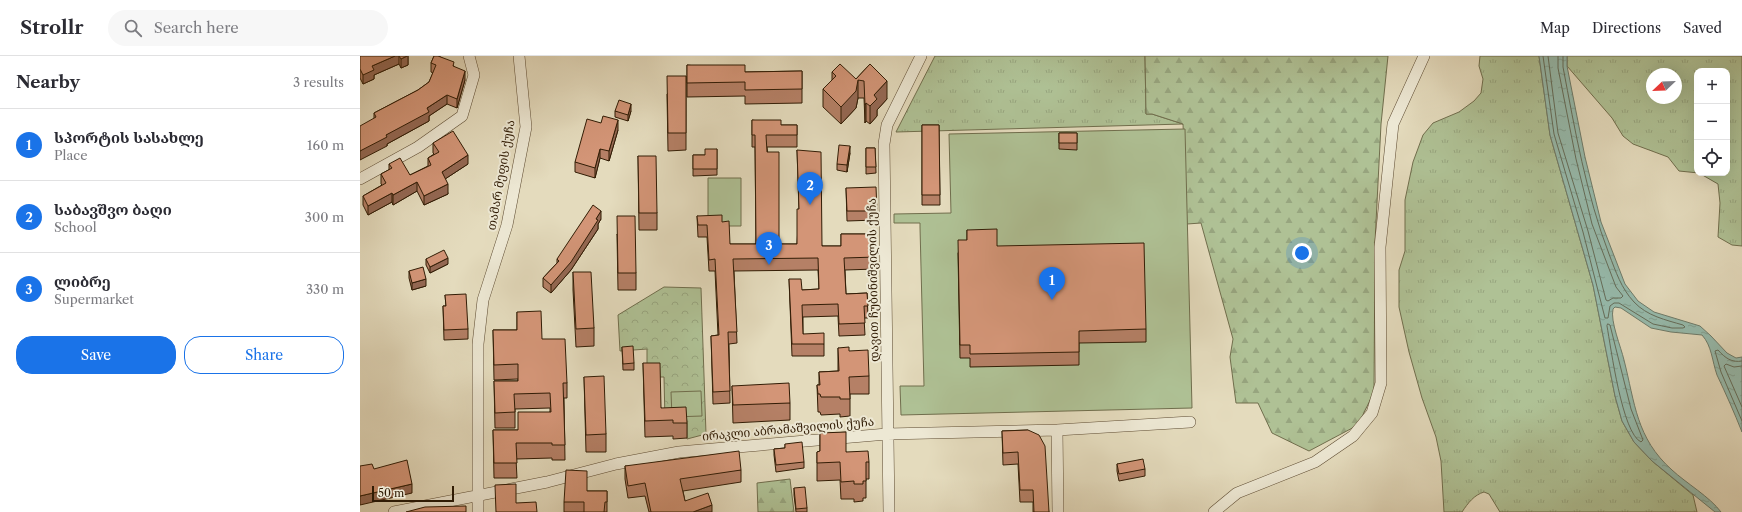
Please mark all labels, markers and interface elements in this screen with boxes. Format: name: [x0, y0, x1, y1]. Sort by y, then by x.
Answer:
search box: [108, 10, 388, 46]
text: Strollr: [20, 16, 84, 39]
icon: search: [122, 17, 144, 39]
text: Search here: [154, 18, 239, 37]
text: Map: [1540, 19, 1570, 37]
text: Directions: [1592, 19, 1661, 37]
text: Saved: [1683, 19, 1722, 37]
north arrow: [1646, 68, 1682, 104]
map controls: [1694, 68, 1730, 176]
button: +: [1694, 68, 1730, 104]
text: Nearby: [16, 72, 80, 92]
text: 3 results: [293, 74, 344, 90]
button: −: [1694, 104, 1730, 140]
street label: თამარ მეფის ქუჩა: [483, 119, 518, 231]
text: სპორტის სასახლე: [54, 128, 204, 147]
text: 1: [26, 137, 32, 153]
text: 160 m: [307, 137, 344, 153]
button: locate: [1694, 140, 1730, 176]
text: Place: [54, 147, 87, 163]
pin: 2: [797, 172, 823, 205]
street label: დავით ჩუბინიშვილის ქუჩა: [864, 198, 881, 362]
text: საბავშვო ბაღი: [54, 200, 172, 219]
text: 2: [25, 209, 33, 225]
text: 300 m: [305, 209, 344, 225]
text: School: [54, 219, 97, 235]
pin: 3: [756, 232, 782, 265]
your location: [1292, 243, 1312, 263]
pin: 1: [1039, 267, 1065, 300]
text: ლიბრე: [54, 272, 111, 291]
text: 3: [25, 281, 33, 297]
text: 330 m: [306, 281, 344, 297]
text: Supermarket: [54, 291, 134, 307]
button: Save: [16, 336, 176, 374]
button: Share: [184, 336, 344, 374]
street label: ირაკლი აბრამაშვილის ქუჩა: [701, 414, 875, 443]
scale bar: [372, 484, 454, 503]
text: 50 m: [378, 486, 404, 500]

